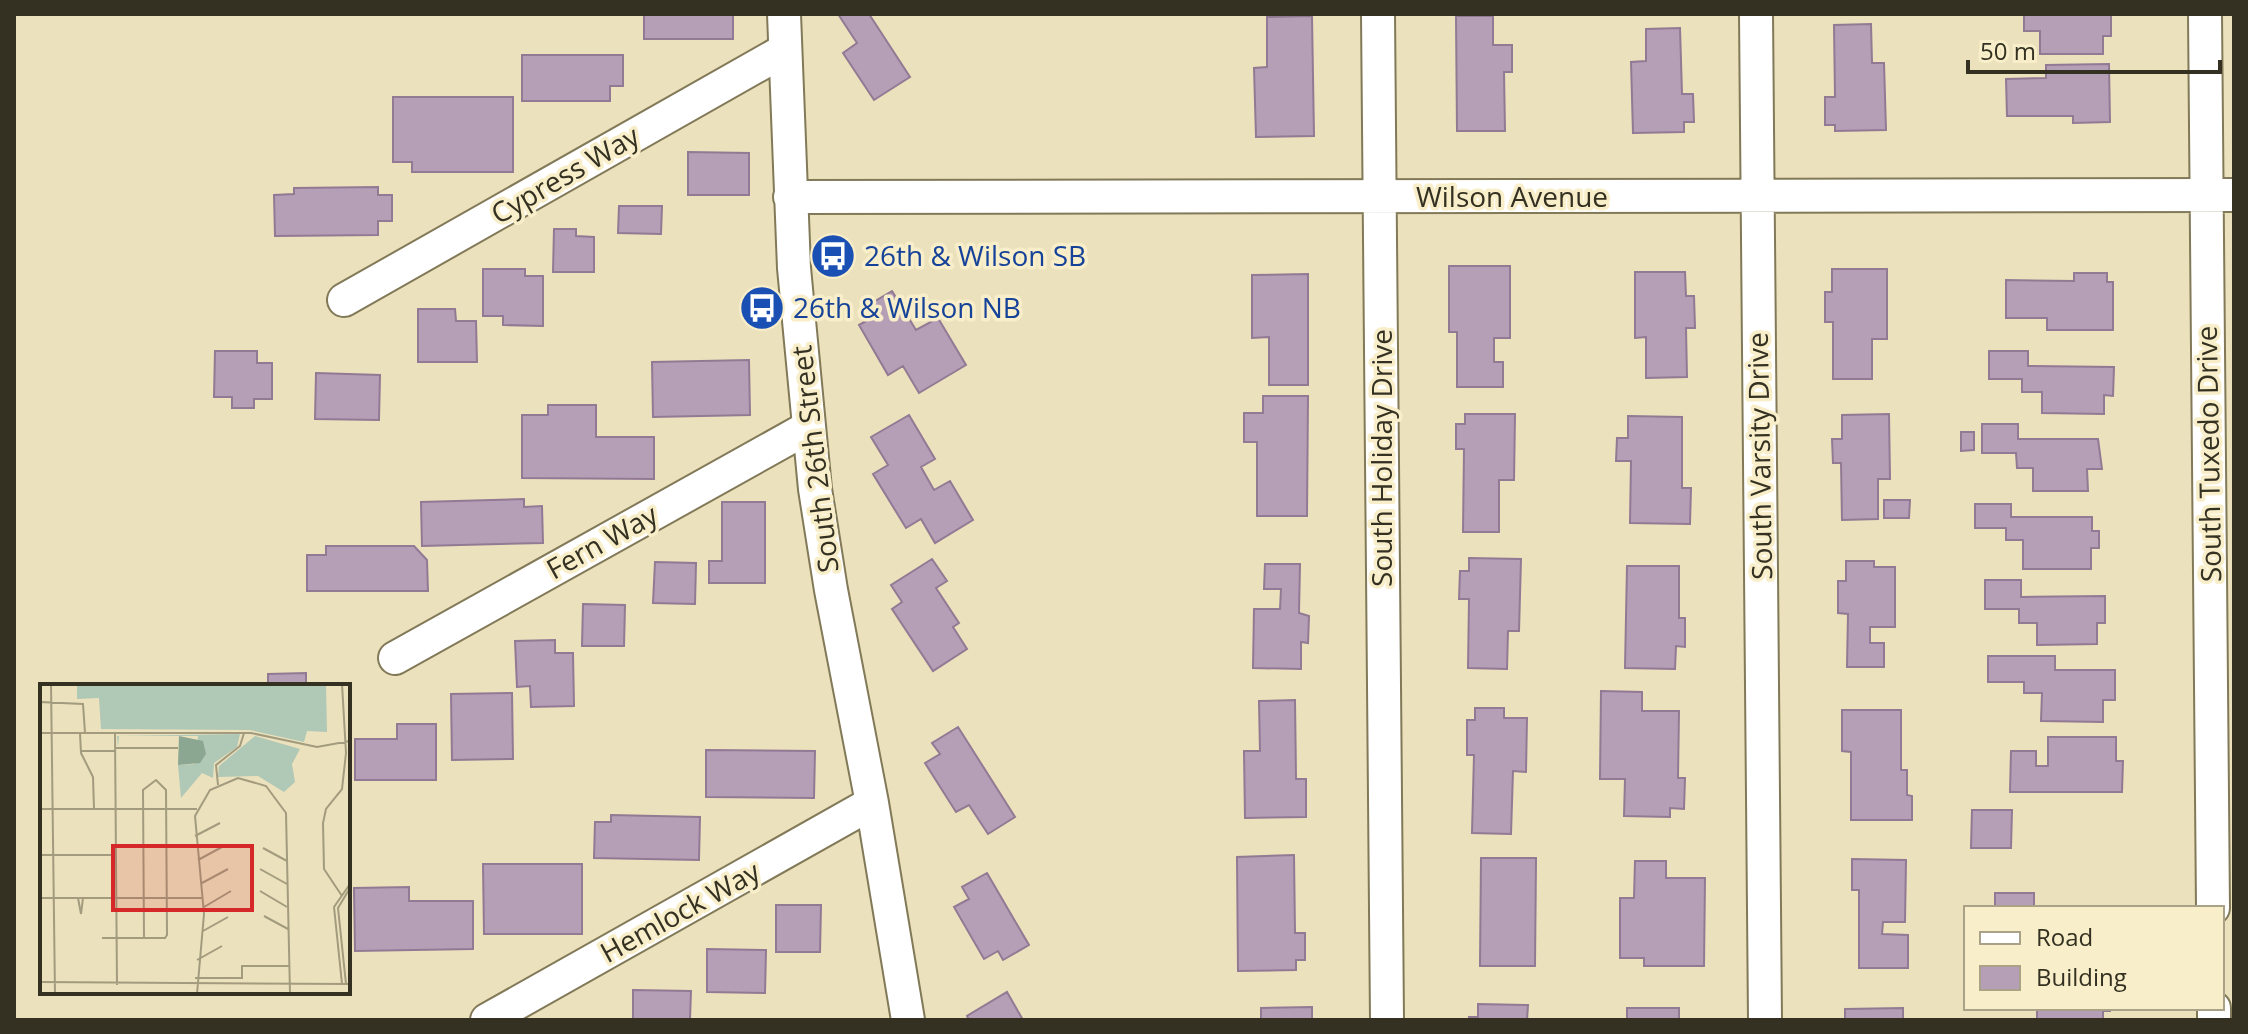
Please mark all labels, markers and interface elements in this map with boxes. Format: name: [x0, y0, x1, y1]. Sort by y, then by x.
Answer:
scale bar: [1968, 24, 2220, 74]
text: 50 m: [1980, 34, 2036, 67]
street label: Cypress Way: [483, 116, 646, 232]
street label: Wilson Avenue: [1416, 177, 1608, 215]
bus stop icon: 26th & Wilson SB: [809, 232, 857, 280]
place label: 26th & Wilson SB: [864, 236, 1086, 274]
bus stop icon: 26th & Wilson NB: [738, 284, 786, 332]
place label: 26th & Wilson NB: [793, 288, 1021, 326]
street label: South Tuxedo Drive: [2187, 325, 2229, 583]
street label: South Holiday Drive: [1362, 329, 1400, 587]
street label: South Varsity Drive: [1738, 332, 1780, 580]
street label: South 26th Street: [781, 343, 847, 575]
street label: Fern Way: [539, 495, 665, 587]
inset map: [40, 684, 350, 994]
street label: Hemlock Way: [593, 851, 767, 971]
legend: [1964, 906, 2224, 1010]
text: Road: [2036, 920, 2093, 953]
text: Building: [2036, 960, 2127, 993]

